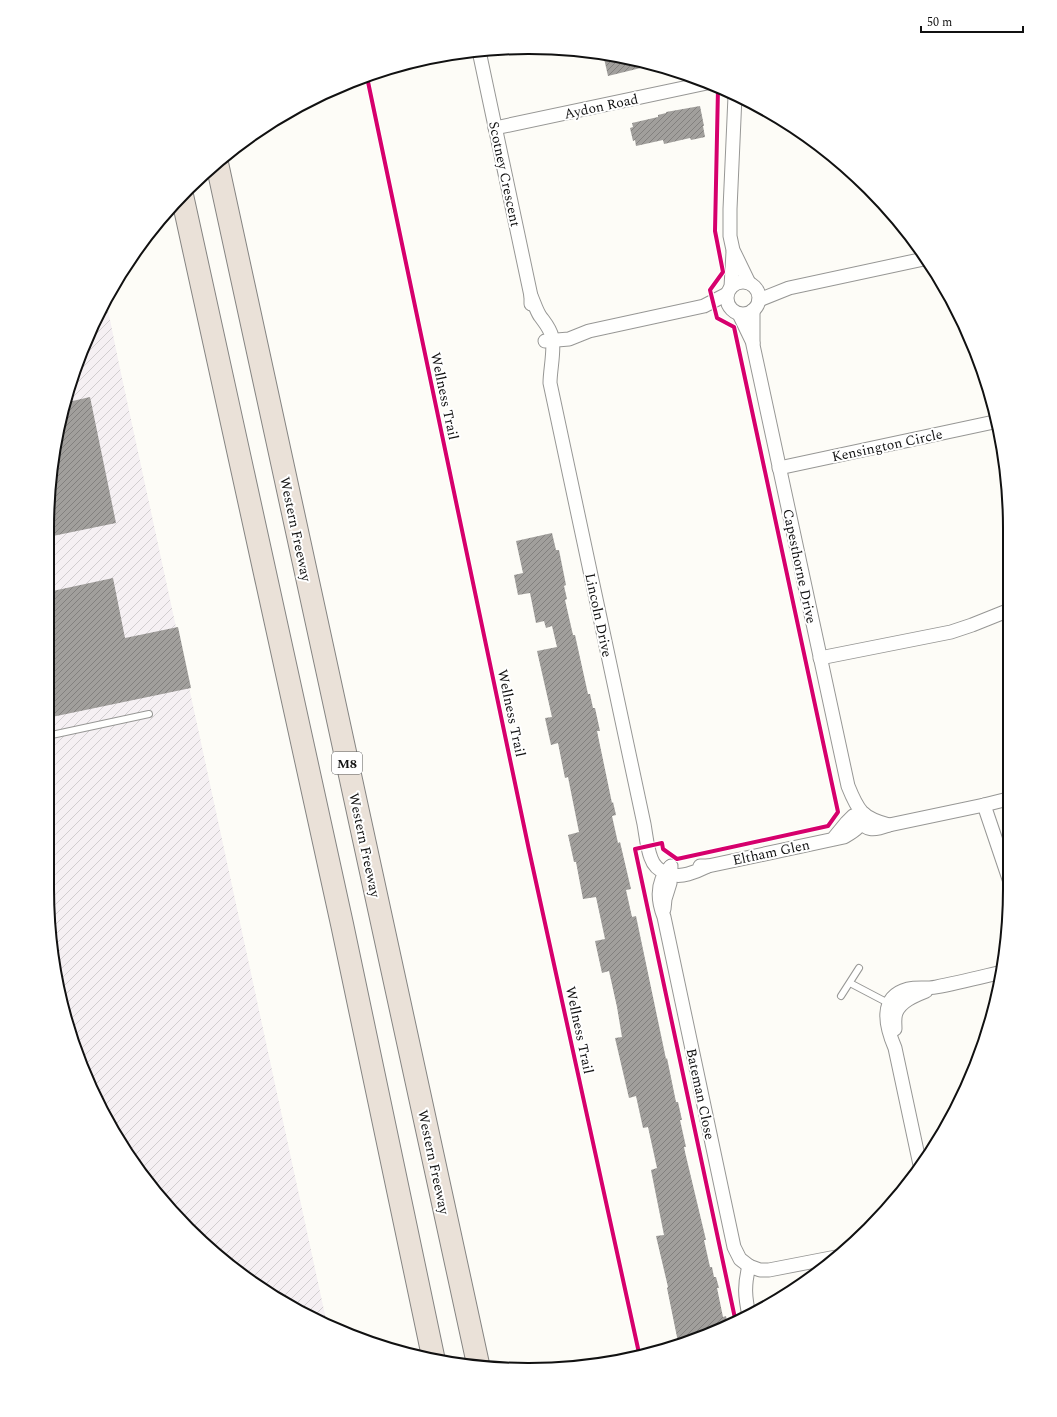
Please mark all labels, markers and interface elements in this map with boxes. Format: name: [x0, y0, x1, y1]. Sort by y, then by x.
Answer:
scale bar: [921, 8, 1023, 34]
text: 50 m: [927, 13, 952, 32]
street label: Aydon Road: [562, 88, 640, 125]
street label: Scotney Crescent: [483, 119, 526, 229]
street label: Wellness Trail: [425, 350, 464, 442]
street label: Kensington Circle: [830, 423, 945, 467]
street label: Western Freeway: [274, 475, 317, 585]
street label: Capesthorne Drive: [777, 507, 822, 626]
street label: Lincoln Drive: [579, 571, 618, 659]
street label: Wellness Trail: [492, 667, 531, 759]
road number: M8: [332, 752, 362, 774]
street label: Western Freeway: [343, 791, 386, 901]
street label: Eltham Glen: [731, 834, 812, 871]
street label: Wellness Trail: [560, 984, 599, 1076]
street label: Bateman Close: [681, 1046, 720, 1142]
street label: Western Freeway: [412, 1108, 455, 1218]

